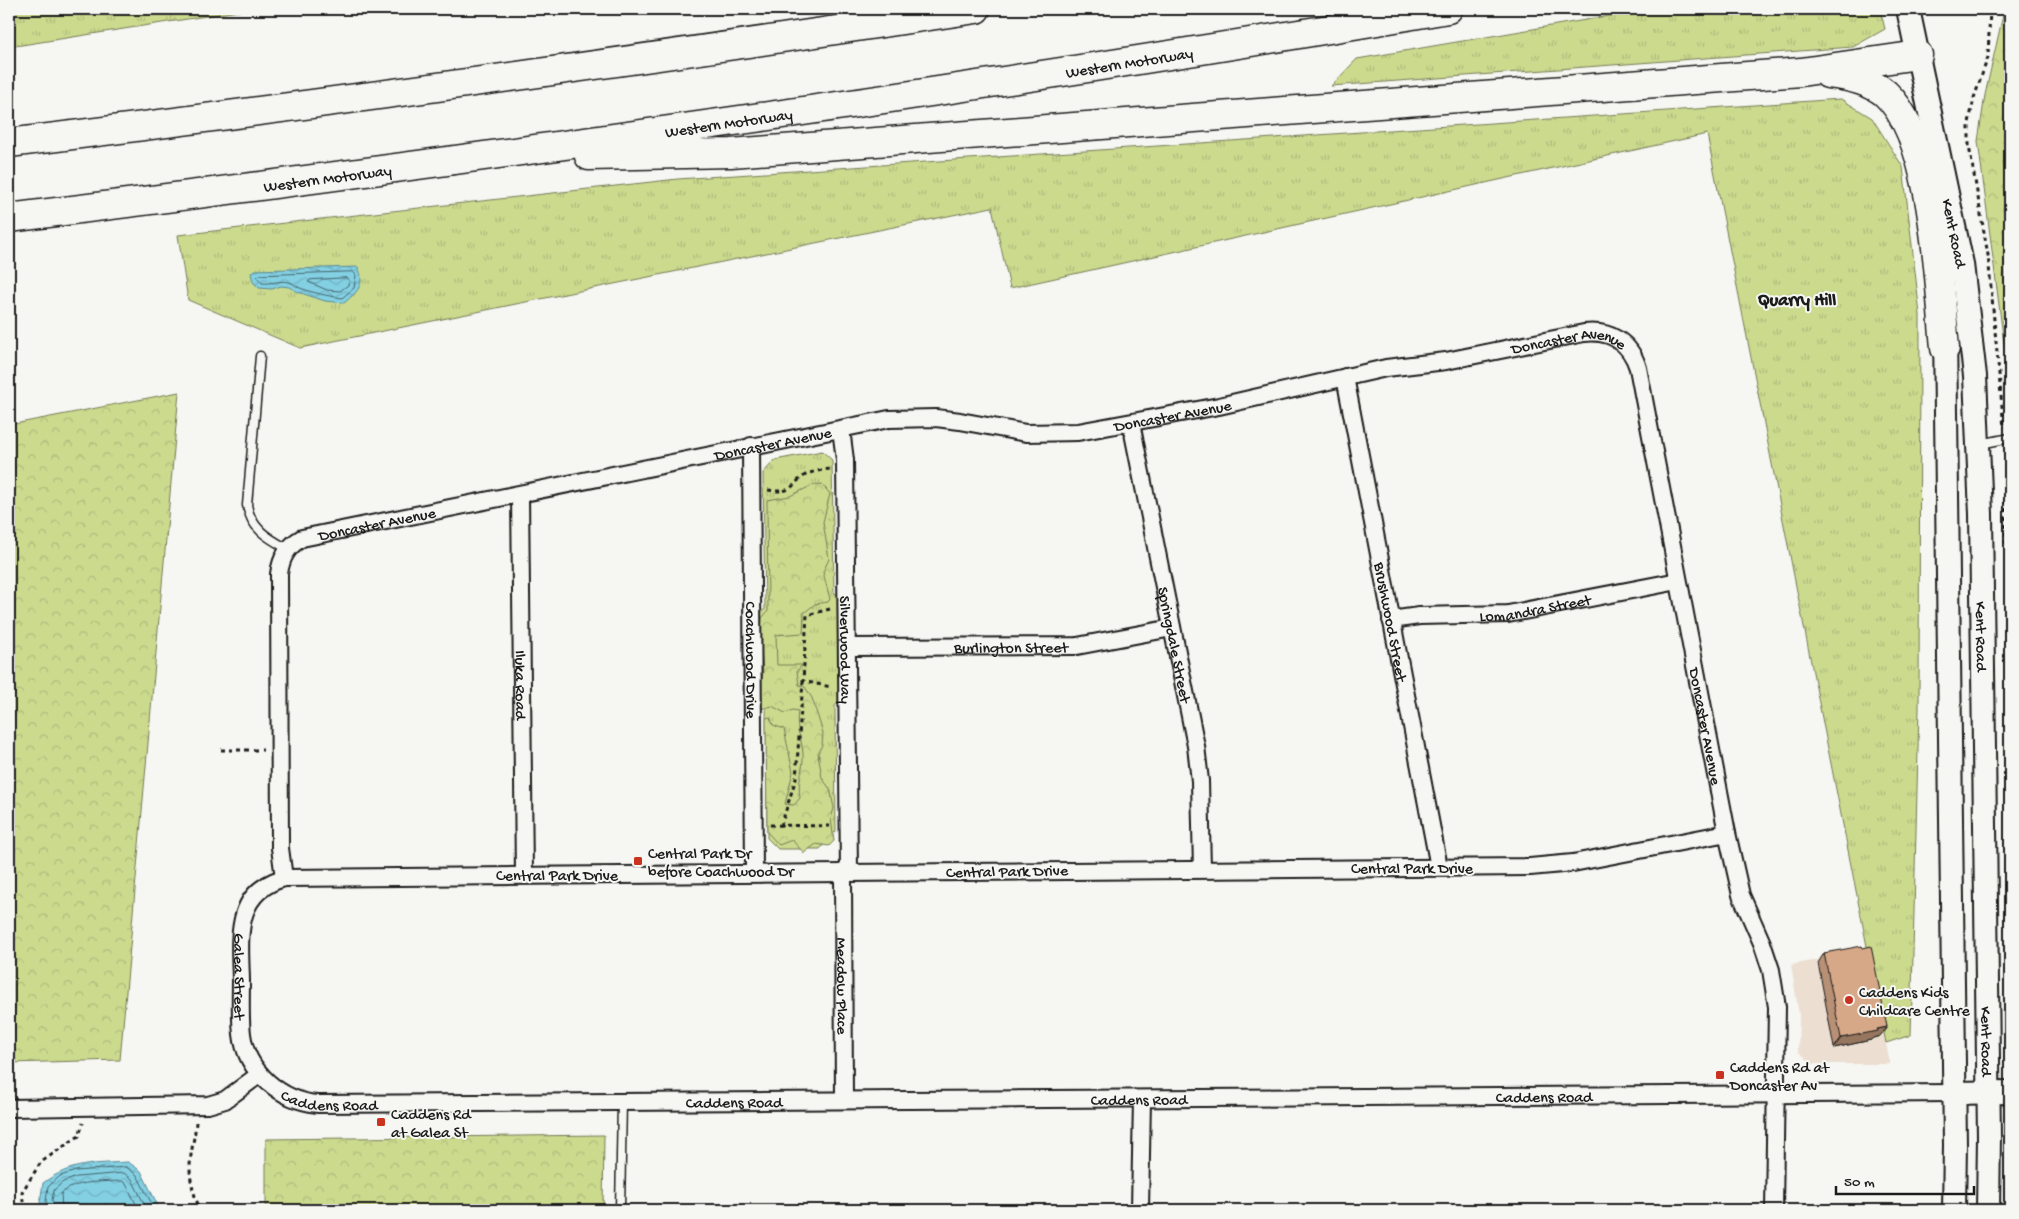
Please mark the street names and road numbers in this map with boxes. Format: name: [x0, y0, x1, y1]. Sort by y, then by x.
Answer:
street label: Western Motorway: [1065, 45, 1195, 84]
street label: Western Motorway: [664, 107, 794, 144]
street label: Western Motorway: [263, 163, 393, 198]
street label: Kent Road: [1935, 198, 1969, 272]
street label: Doncaster Avenue: [1509, 326, 1630, 361]
street label: Doncaster Avenue: [1112, 397, 1234, 438]
street label: Doncaster Avenue: [712, 425, 834, 467]
street label: Doncaster Avenue: [316, 505, 438, 548]
street label: Brushwood Street: [1368, 560, 1409, 685]
street label: Springdale Street: [1151, 586, 1193, 706]
street label: Lomandra Street: [1479, 592, 1594, 628]
street label: Silverwood Way: [833, 596, 853, 704]
street label: Coachwood Drive: [739, 601, 759, 719]
street label: Kent Road: [1969, 601, 1989, 673]
street label: Burlington Street: [953, 640, 1070, 660]
street label: Iluka Road: [509, 650, 528, 722]
street label: Doncaster Avenue: [1682, 666, 1724, 788]
street label: Central Park Drive: [1351, 861, 1474, 880]
street label: Central Park Drive: [946, 863, 1069, 884]
street label: Central Park Drive: [496, 868, 619, 887]
street label: Galea Street: [227, 933, 247, 1021]
street label: Meadow Place: [830, 937, 850, 1035]
street label: Kent Road: [1974, 1006, 1994, 1078]
street label: Caddens Road: [277, 1087, 379, 1117]
street label: Caddens Road: [1496, 1089, 1594, 1109]
street label: Caddens Road: [1091, 1092, 1189, 1112]
street label: Caddens Road: [686, 1095, 784, 1115]

